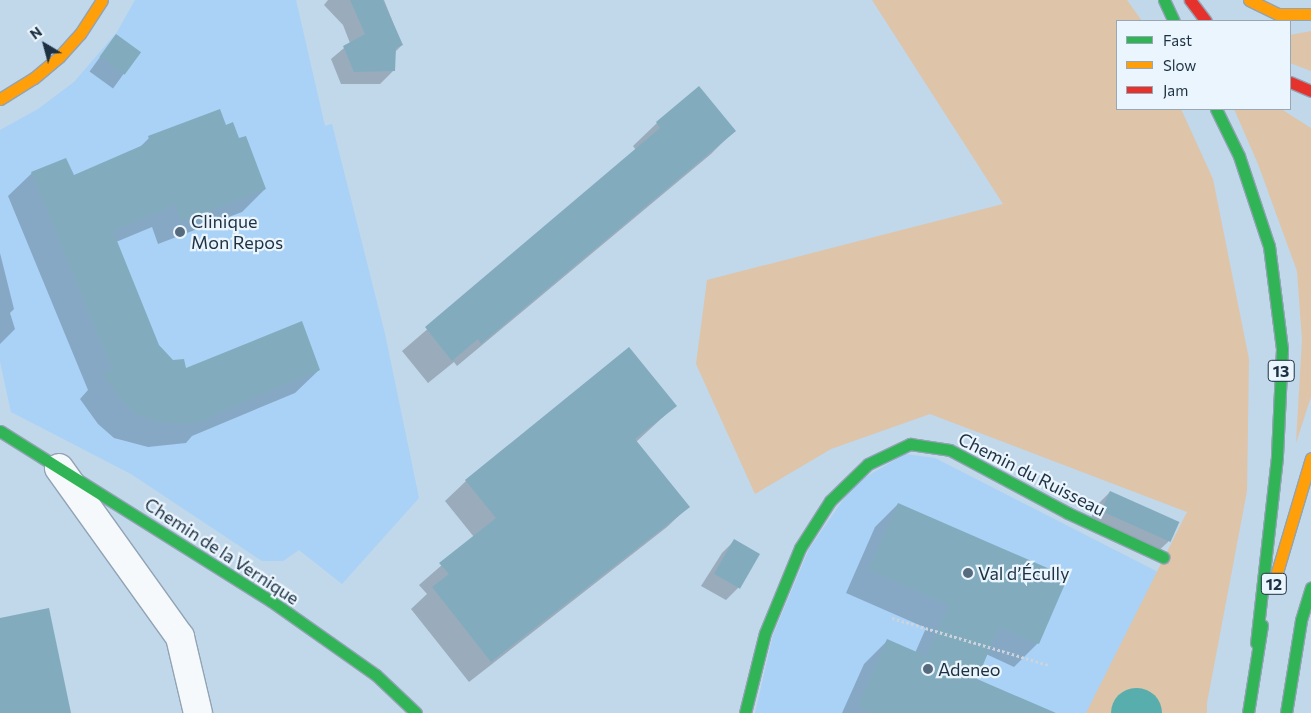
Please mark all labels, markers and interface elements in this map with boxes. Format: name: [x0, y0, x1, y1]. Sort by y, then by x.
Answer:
north arrow: [20, 20, 70, 70]
legend: [1116, 20, 1291, 110]
text: N: [26, 23, 45, 43]
text: Fast: [1163, 31, 1192, 49]
text: Slow: [1163, 56, 1196, 74]
text: Jam: [1163, 81, 1188, 99]
place label: Clinique Mon Repos: [191, 211, 283, 253]
marker: Clinique Mon Repos: [173, 225, 187, 239]
road number: 13: [1267, 358, 1295, 384]
street label: Chemin du Ruisseau: [955, 428, 1109, 520]
street label: Chemin de la Vernique: [141, 493, 303, 609]
place label: Val d’Écully: [978, 562, 1069, 584]
marker: Val d’Écully: [962, 567, 974, 579]
road number: 12: [1260, 570, 1288, 598]
place label: Adeneo: [938, 658, 1000, 680]
marker: Adeneo: [922, 663, 934, 675]

